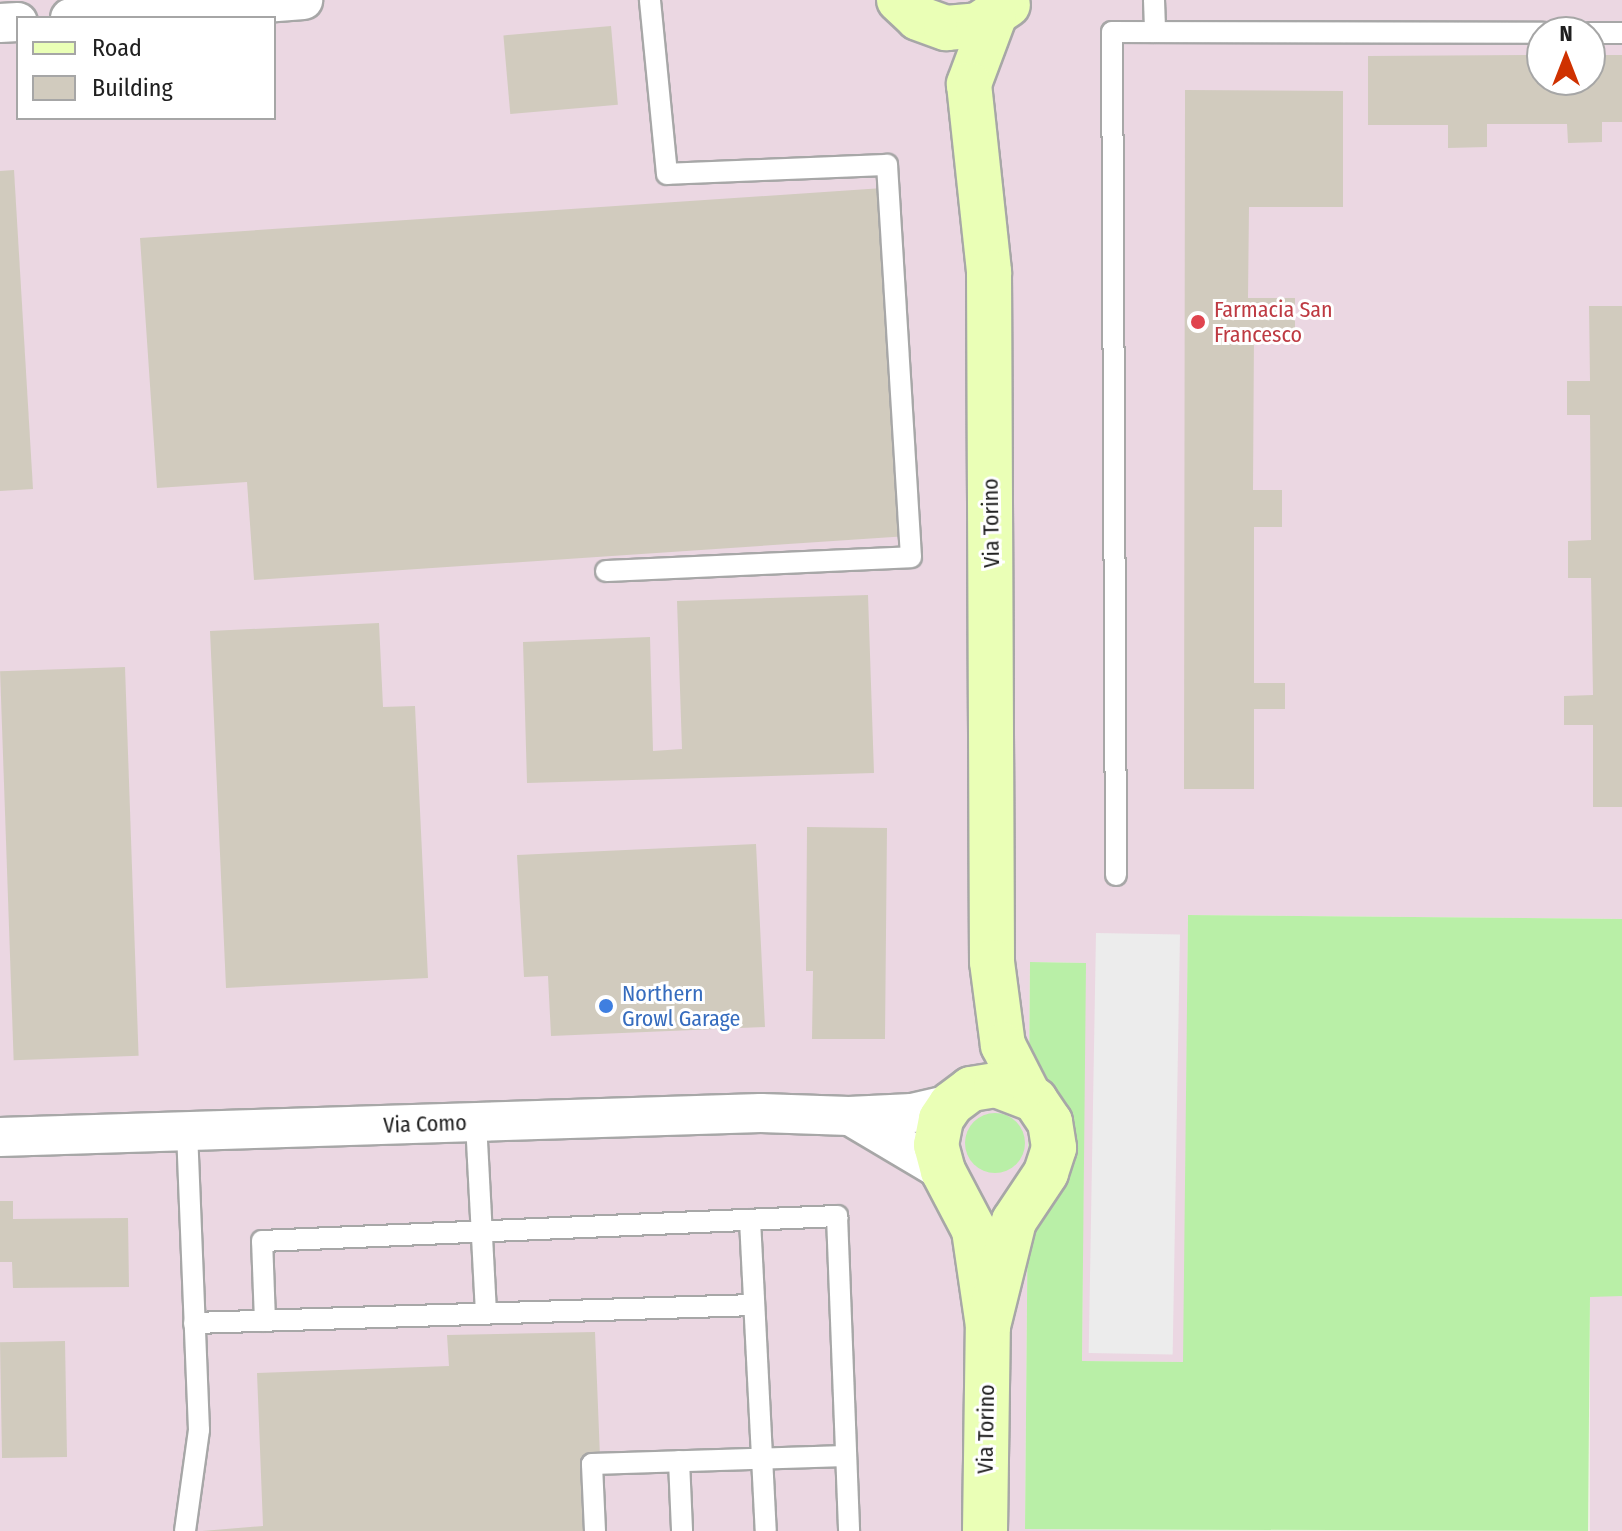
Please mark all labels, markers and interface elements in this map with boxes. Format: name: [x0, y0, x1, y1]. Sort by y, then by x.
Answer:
legend: [16, 16, 276, 120]
north arrow: [1526, 16, 1606, 96]
text: N: [1559, 20, 1573, 47]
text: Road: [92, 34, 142, 62]
text: Building: [92, 74, 173, 102]
place label: Farmacia San Francesco: [1214, 296, 1333, 348]
marker: Farmacia San Francesco: [1189, 313, 1207, 331]
street label: Via Torino: [977, 478, 1005, 568]
place label: Northern Growl Garage: [622, 980, 740, 1032]
marker: Northern Growl Garage: [597, 997, 615, 1015]
street label: Via Como: [383, 1109, 467, 1139]
street label: Via Torino: [972, 1384, 1000, 1474]

